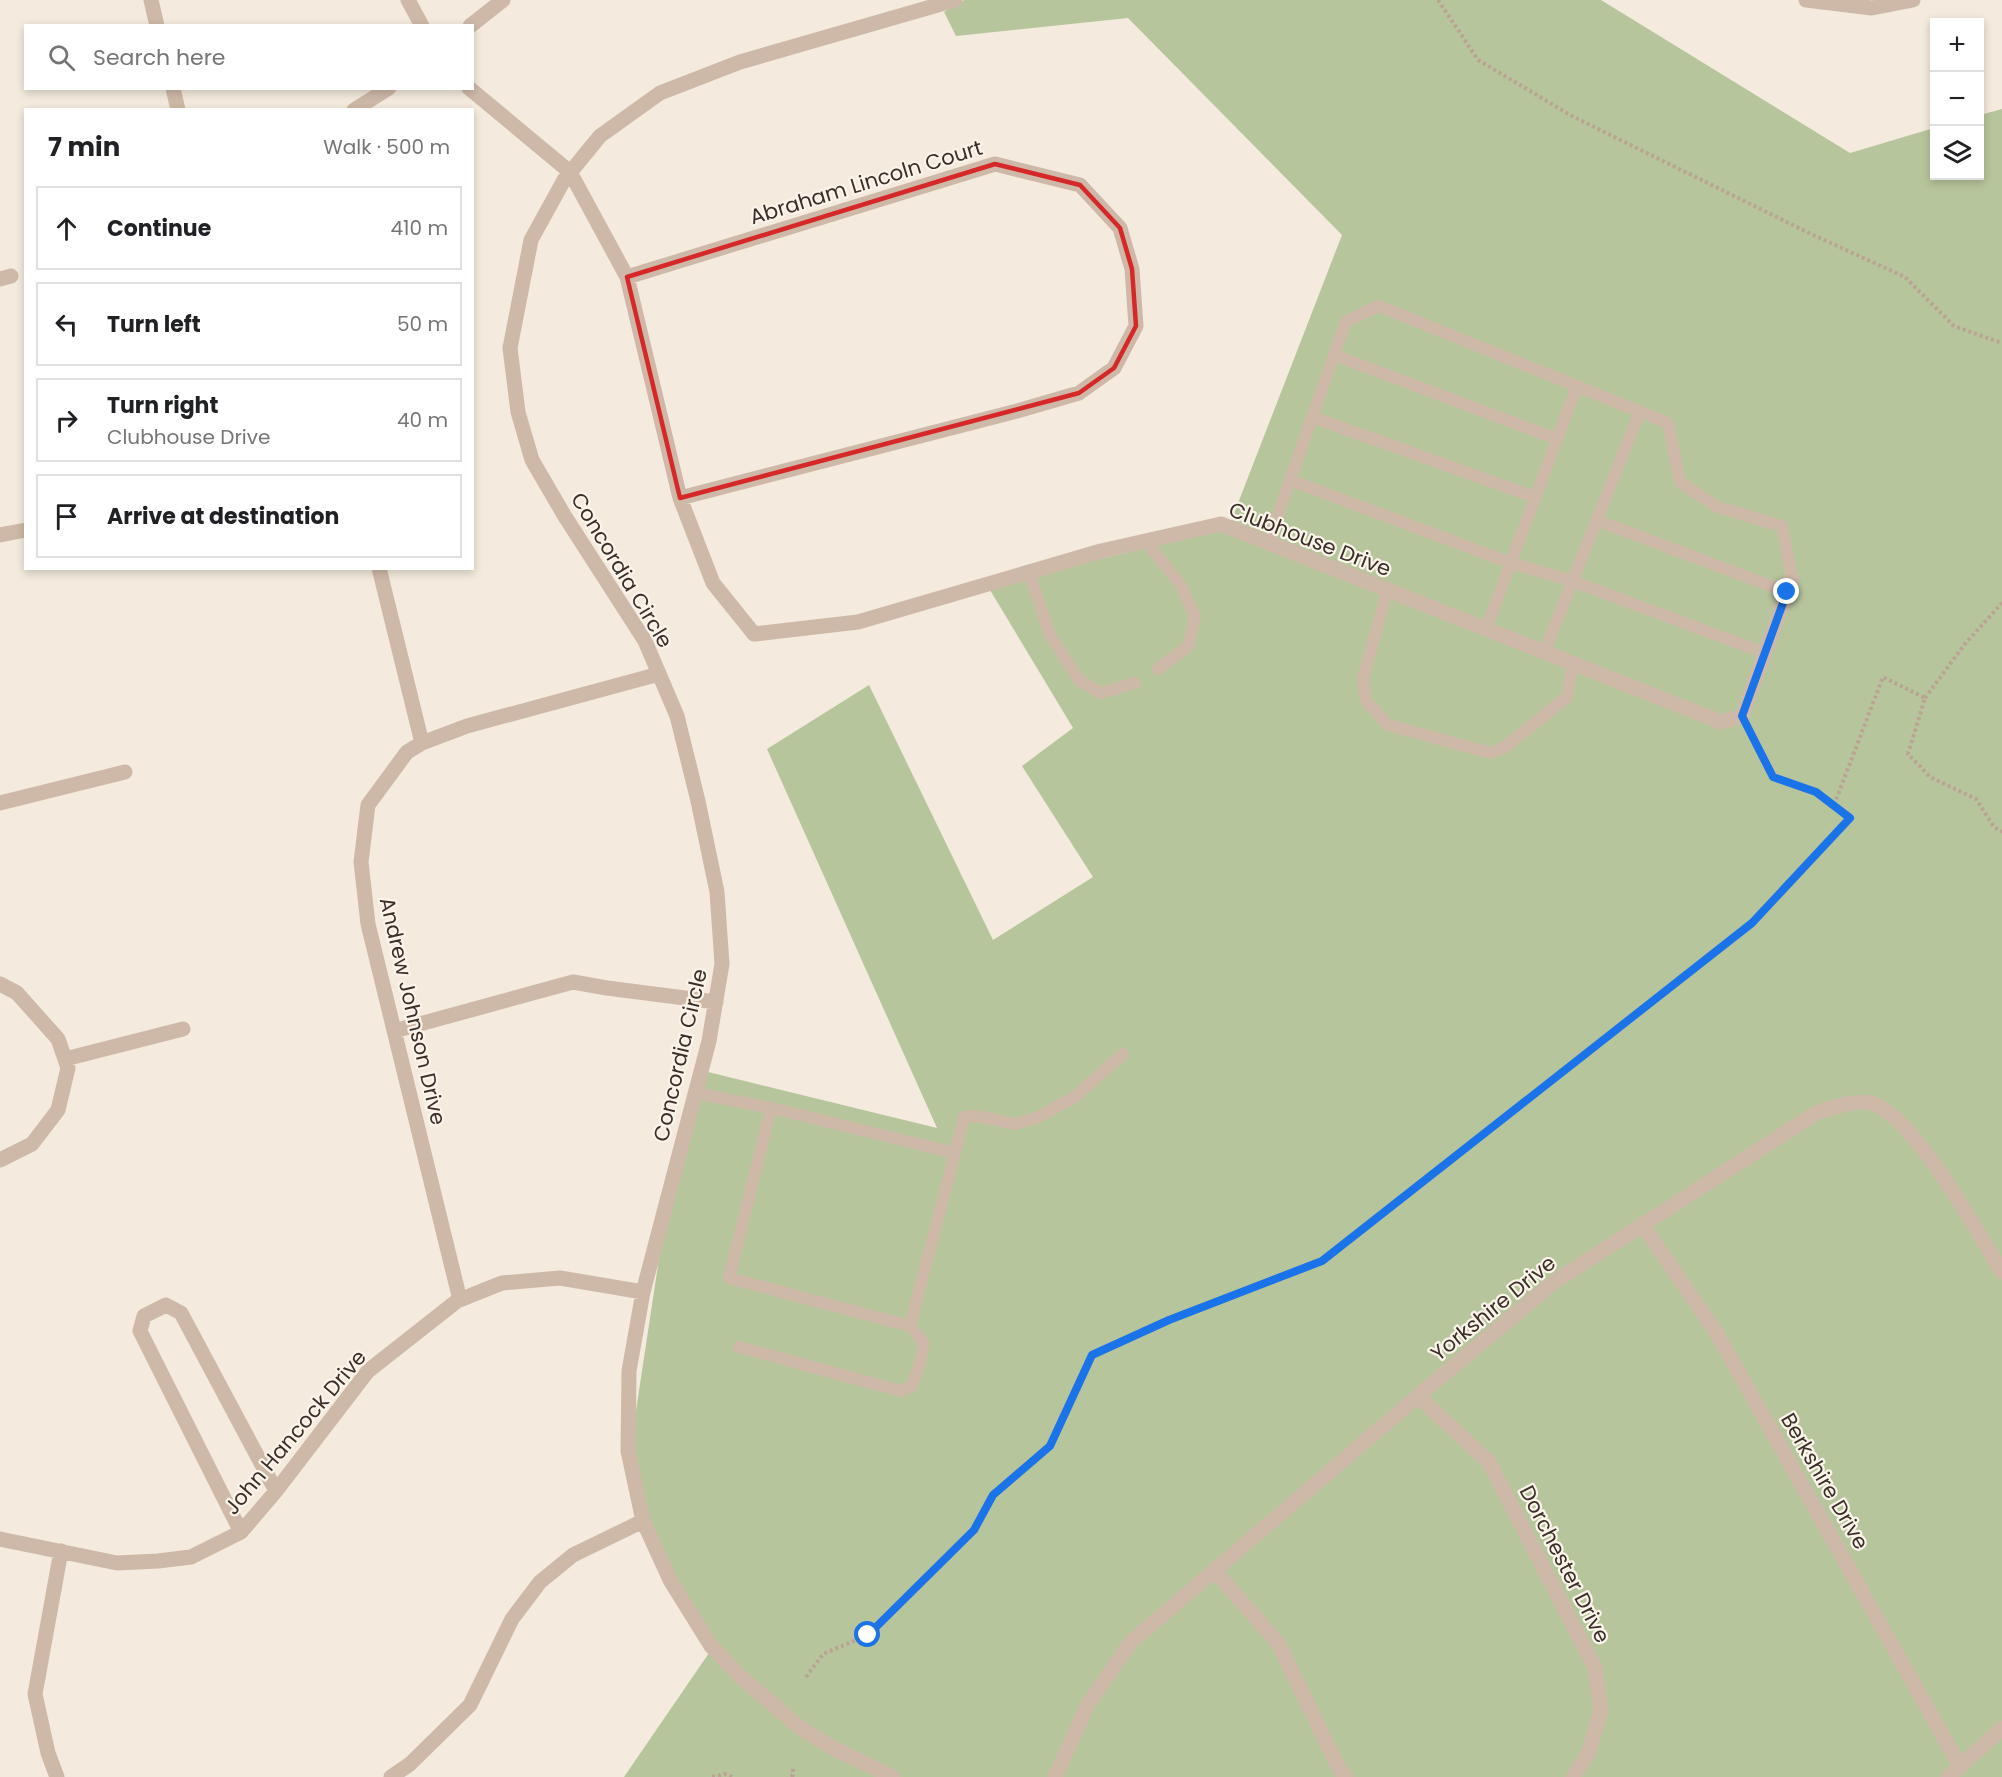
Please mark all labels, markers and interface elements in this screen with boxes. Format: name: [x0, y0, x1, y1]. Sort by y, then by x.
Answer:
map controls: [1930, 18, 1984, 180]
button: +: [1930, 18, 1984, 72]
search box: [24, 24, 474, 90]
icon: search: [45, 41, 78, 74]
text: Search here: [93, 42, 226, 73]
button: −: [1930, 72, 1984, 126]
button: layers: [1930, 126, 1984, 180]
text: 7 min: [48, 129, 120, 165]
text: Walk · 500 m: [323, 133, 450, 161]
street label: Abraham Lincoln Court: [746, 133, 986, 231]
icon: ahead: [50, 212, 83, 245]
text: Continue: [107, 213, 211, 244]
text: 410 m: [391, 214, 448, 242]
icon: left: [50, 308, 83, 341]
text: Turn left: [107, 309, 201, 340]
text: 50 m: [397, 310, 448, 338]
text: Turn right: [107, 390, 218, 421]
icon: right: [50, 404, 83, 437]
text: 40 m: [397, 406, 448, 434]
text: Clubhouse Drive: [107, 423, 270, 451]
street label: Concordia Circle: [564, 487, 680, 653]
street label: Clubhouse Drive: [1225, 495, 1395, 583]
icon: arrive: [50, 500, 83, 533]
text: Arrive at destination: [107, 501, 339, 532]
route end: [1773, 578, 1799, 604]
street label: Andrew Johnson Drive: [373, 894, 453, 1128]
street label: Concordia Circle: [646, 966, 714, 1144]
street label: Yorkshire Drive: [1424, 1249, 1562, 1367]
street label: John Hancock Drive: [217, 1343, 373, 1521]
street label: Berkshire Drive: [1774, 1407, 1876, 1555]
street label: Dorchester Drive: [1513, 1480, 1617, 1648]
route start: [854, 1621, 880, 1647]

